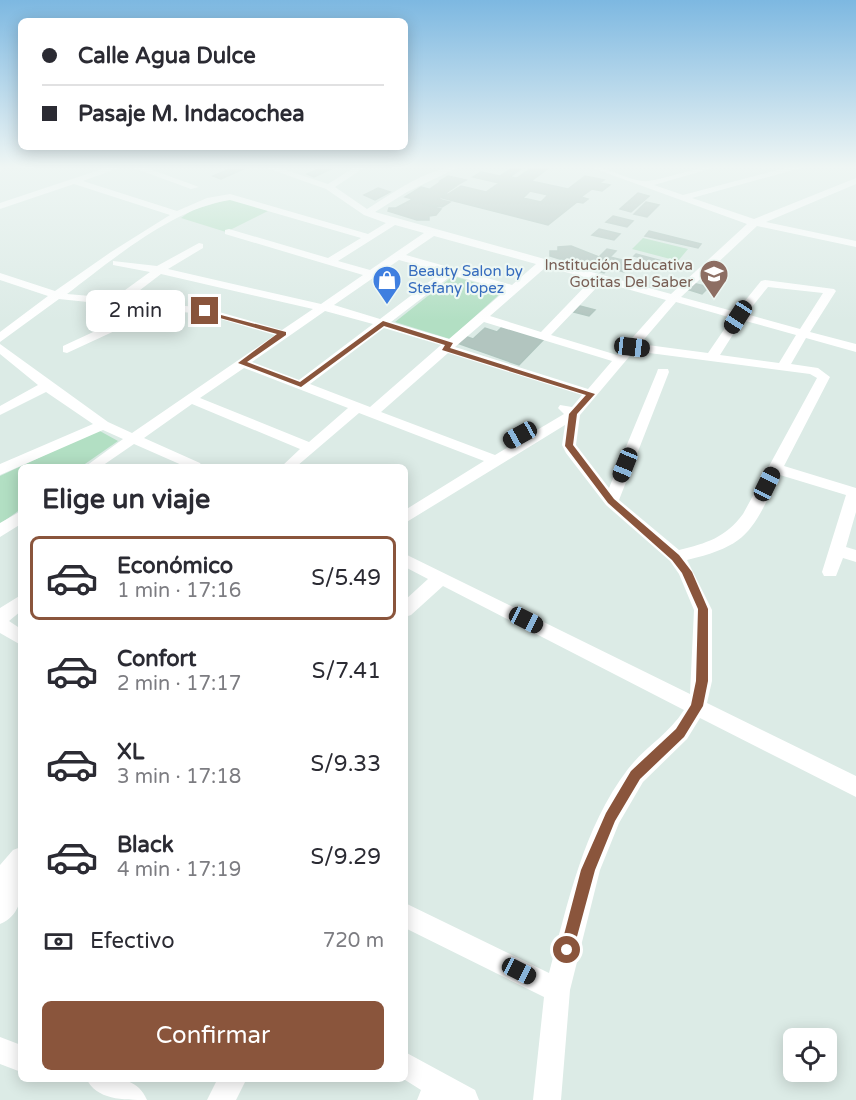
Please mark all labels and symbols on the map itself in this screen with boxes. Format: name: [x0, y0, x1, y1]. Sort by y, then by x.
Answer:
place label: Institución Educativa Gotitas Del Saber: [544, 256, 693, 291]
school or university icon: Institución Educativa Gotitas Del Saber: [698, 258, 730, 300]
place label: Beauty Salon by Stefany lopez: [408, 262, 523, 297]
shop icon: Beauty Salon by Stefany lopez: [371, 264, 403, 306]
callout: 2 min: [85, 290, 184, 332]
route end: [191, 297, 218, 324]
car: [721, 297, 755, 337]
car: [613, 336, 651, 358]
car: [500, 418, 540, 452]
car: [610, 445, 640, 485]
car: [751, 464, 783, 504]
car: [506, 604, 546, 636]
route start: [553, 936, 580, 963]
car: [499, 955, 539, 987]

